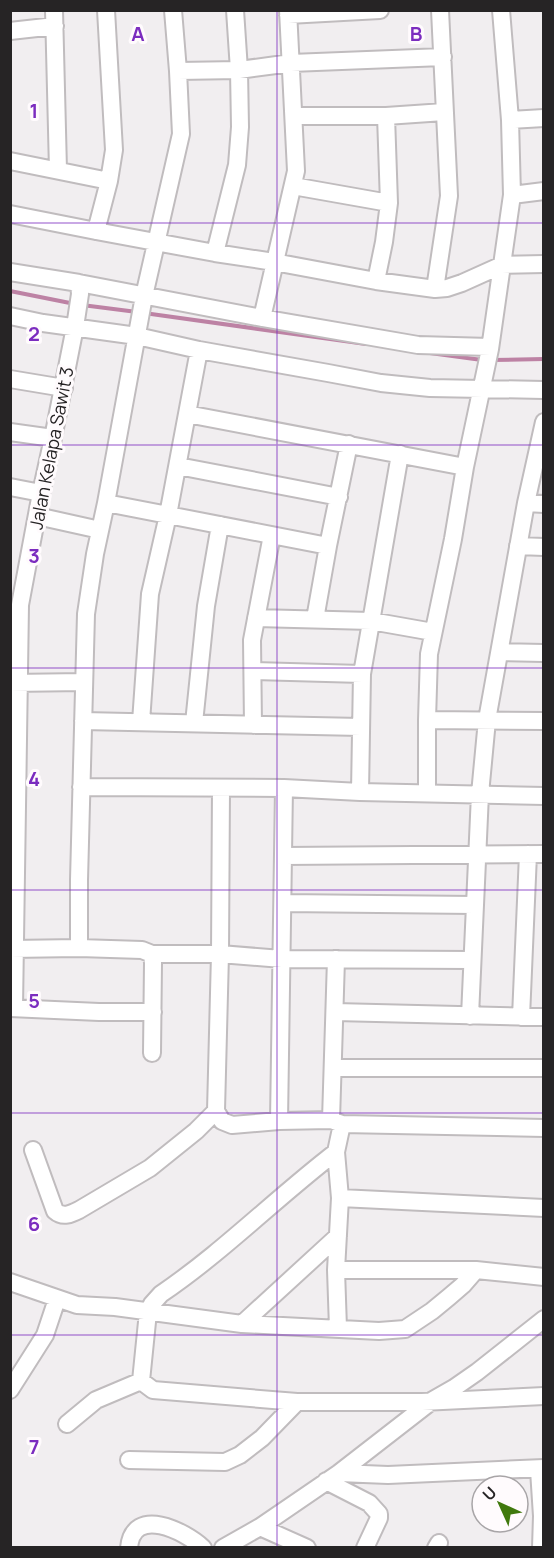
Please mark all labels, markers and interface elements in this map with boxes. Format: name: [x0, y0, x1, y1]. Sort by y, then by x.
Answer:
text: A: [131, 20, 145, 47]
text: B: [410, 20, 423, 47]
text: 1: [30, 97, 38, 124]
text: 2: [28, 320, 40, 347]
street label: Jalan Kelapa Sawit 3: [23, 365, 79, 531]
text: 3: [28, 542, 40, 569]
text: 4: [28, 765, 40, 792]
text: 5: [28, 987, 40, 1014]
text: 6: [28, 1210, 40, 1237]
text: 7: [29, 1433, 39, 1460]
north arrow: [470, 1474, 530, 1534]
text: U: [478, 1482, 501, 1505]

